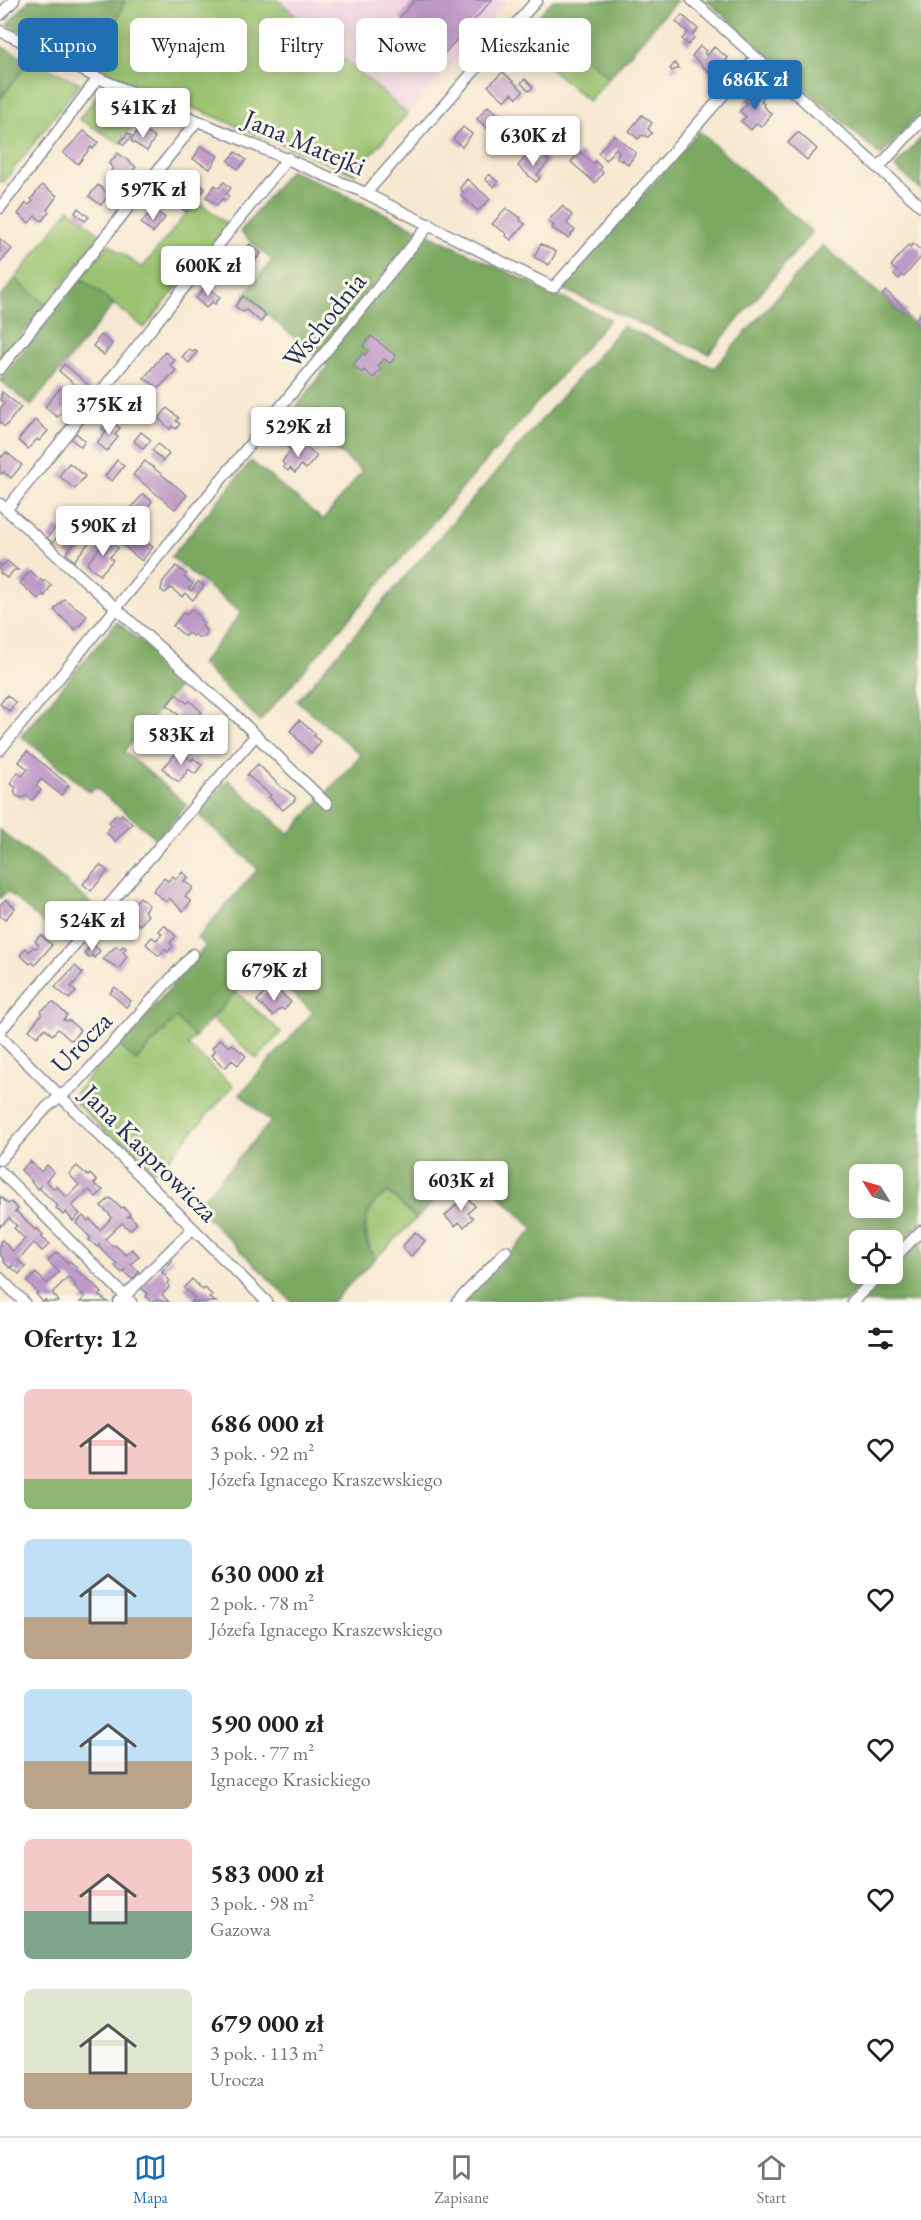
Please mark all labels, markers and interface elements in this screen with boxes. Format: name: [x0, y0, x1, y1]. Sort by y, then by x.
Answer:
chip: Kupno: [18, 18, 118, 72]
chip: Wynajem: [130, 18, 247, 72]
chip: Filtry: [259, 18, 344, 72]
chip: Nowe: [356, 18, 447, 72]
chip: Mieszkanie: [459, 18, 591, 72]
pin: 686K zł: [700, 60, 810, 111]
text: 686K zł: [722, 66, 788, 92]
pin: 541K zł: [88, 88, 198, 139]
text: 541K zł: [110, 94, 176, 120]
street label: Jana Matejki: [237, 100, 372, 184]
pin: 630K zł: [478, 116, 588, 167]
text: 630K zł: [500, 122, 566, 148]
pin: 597K zł: [98, 170, 208, 221]
text: 597K zł: [120, 176, 186, 202]
pin: 600K zł: [153, 246, 263, 297]
text: 600K zł: [175, 252, 241, 278]
street label: Wschodnia: [275, 265, 374, 375]
pin: 375K zł: [54, 385, 164, 436]
text: 375K zł: [76, 391, 142, 417]
pin: 529K zł: [243, 407, 353, 458]
text: 529K zł: [265, 413, 331, 439]
pin: 590K zł: [48, 506, 158, 557]
text: 590K zł: [70, 512, 136, 538]
pin: 583K zł: [126, 715, 236, 766]
text: 583K zł: [148, 721, 214, 747]
pin: 524K zł: [37, 901, 147, 952]
text: 524K zł: [59, 907, 125, 933]
pin: 679K zł: [219, 951, 329, 1002]
text: 679K zł: [241, 957, 307, 983]
street label: Urocza: [43, 1003, 119, 1081]
street label: Jana Kasprowicza: [72, 1075, 226, 1229]
pin: 603K zł: [406, 1161, 516, 1212]
north arrow: [849, 1164, 903, 1218]
map controls: [849, 1164, 903, 1284]
text: 603K zł: [428, 1167, 494, 1193]
button: locate: [849, 1230, 903, 1284]
text: Oferty: 12: [24, 1321, 137, 1355]
icon: filters: [864, 1322, 897, 1355]
text: 686 000 zł: [210, 1406, 324, 1440]
icon: home: [72, 1413, 144, 1485]
icon: heart: [864, 1433, 897, 1466]
text: 3 pok. · 92 m²: [210, 1440, 314, 1466]
text: Józefa Ignacego Kraszewskiego: [210, 1466, 443, 1492]
text: 630 000 zł: [210, 1556, 324, 1590]
icon: home: [72, 1563, 144, 1635]
icon: heart: [864, 1583, 897, 1616]
text: 2 pok. · 78 m²: [210, 1590, 314, 1616]
text: Józefa Ignacego Kraszewskiego: [210, 1616, 443, 1642]
text: 590 000 zł: [210, 1706, 324, 1740]
icon: home: [72, 1713, 144, 1785]
icon: heart: [864, 1733, 897, 1766]
text: 3 pok. · 77 m²: [210, 1740, 314, 1766]
text: Ignacego Krasickiego: [210, 1766, 371, 1792]
text: 583 000 zł: [210, 1856, 324, 1890]
icon: home: [72, 1863, 144, 1935]
icon: heart: [864, 1883, 897, 1916]
text: 3 pok. · 98 m²: [210, 1890, 314, 1916]
text: Gazowa: [210, 1916, 271, 1942]
text: 679 000 zł: [210, 2006, 324, 2040]
icon: home: [72, 2013, 144, 2085]
icon: heart: [864, 2033, 897, 2066]
text: 3 pok. · 113 m²: [210, 2040, 324, 2066]
text: Urocza: [210, 2066, 265, 2092]
tab: Mapa: [133, 2151, 168, 2208]
tab: Zapisane: [434, 2151, 489, 2208]
tab: Start: [755, 2151, 788, 2208]

